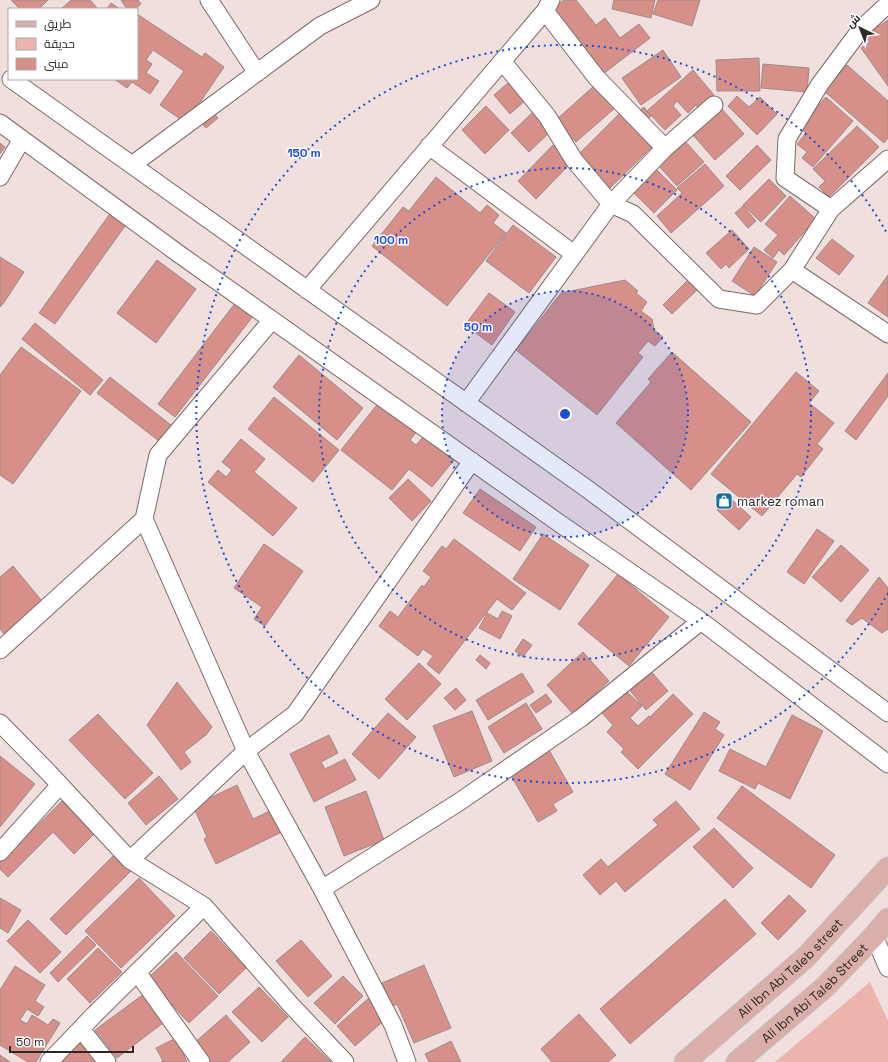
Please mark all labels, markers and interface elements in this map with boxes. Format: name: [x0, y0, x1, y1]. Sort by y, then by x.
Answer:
legend: [8, 8, 138, 80]
north arrow: [840, 8, 880, 48]
text: ش: [843, 11, 863, 31]
text: طريق: [44, 16, 72, 32]
text: حديقة: [44, 36, 75, 52]
text: مبنى: [44, 56, 69, 72]
text: 150 m: [287, 145, 321, 161]
text: 100 m: [374, 232, 408, 248]
text: 50 m: [464, 319, 492, 335]
centre of rings: [558, 407, 572, 421]
shop icon: markez roman: [714, 491, 734, 511]
place label: markez roman: [737, 493, 824, 510]
street label: Ali Ibn Abi Taleb street: [734, 914, 846, 1021]
street label: Ali Ibn Abi Taleb Street: [757, 939, 872, 1046]
scale bar: [10, 1028, 133, 1054]
text: 50 m: [16, 1034, 44, 1050]

